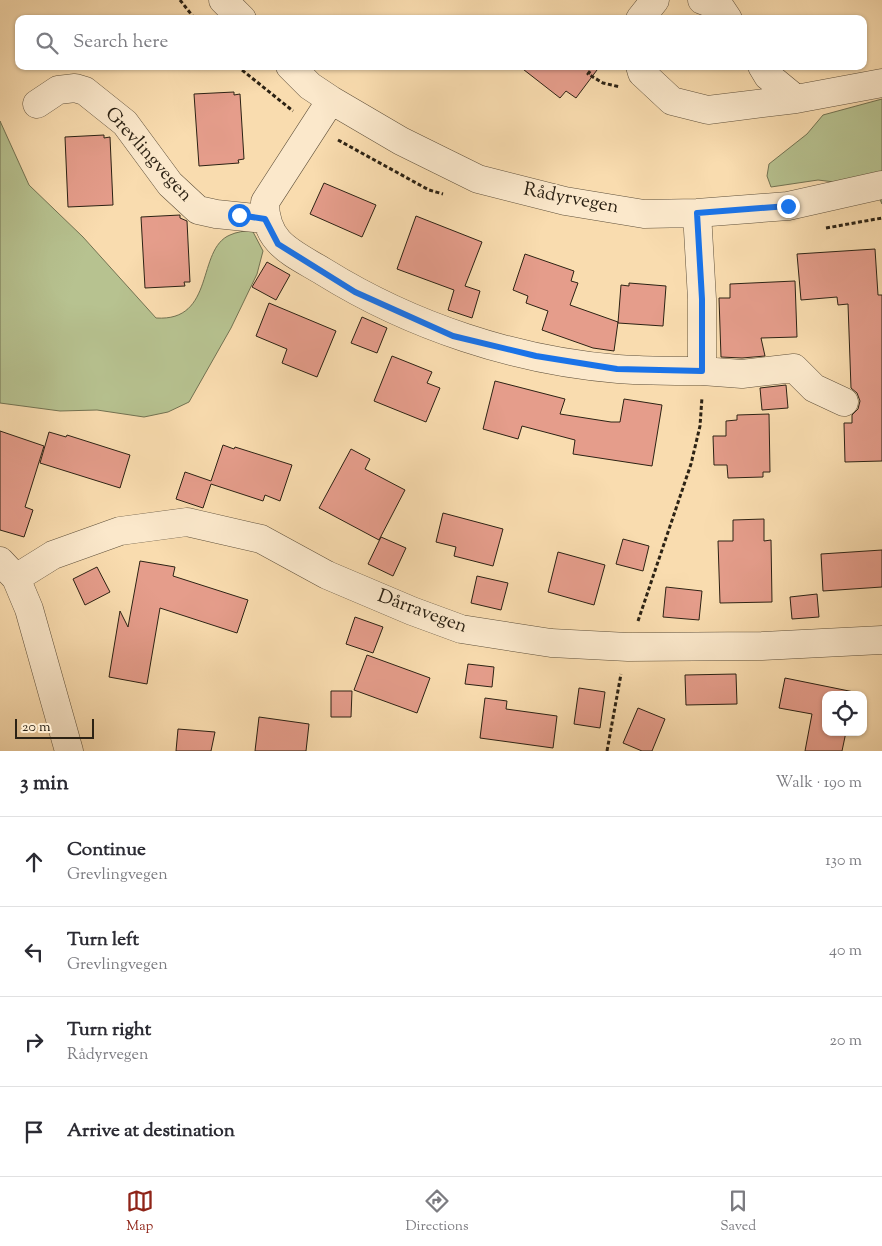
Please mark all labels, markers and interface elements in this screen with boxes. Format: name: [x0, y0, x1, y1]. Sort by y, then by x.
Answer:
search box: [15, 15, 867, 70]
icon: search: [33, 29, 61, 57]
text: Search here: [73, 29, 168, 56]
street label: Grevlingvegen: [98, 102, 198, 208]
street label: Rådyrvegen: [521, 177, 621, 221]
route end: [777, 195, 800, 218]
route start: [228, 204, 251, 227]
street label: Dårravegen: [373, 583, 471, 641]
map controls: [822, 691, 867, 736]
button: locate: [822, 691, 867, 736]
scale bar: [15, 716, 94, 739]
text: 20 m: [22, 718, 51, 738]
text: 3 min: [20, 769, 69, 799]
text: Walk · 190 m: [775, 772, 862, 795]
text: Continue: [67, 837, 146, 864]
icon: ahead: [20, 848, 48, 876]
text: 130 m: [825, 850, 862, 873]
text: Grevlingvegen: [67, 864, 168, 887]
text: Turn left: [67, 927, 139, 954]
icon: left: [20, 938, 48, 966]
text: 40 m: [829, 940, 862, 963]
text: Grevlingvegen: [67, 954, 168, 977]
text: Turn right: [67, 1017, 151, 1044]
icon: right: [20, 1028, 48, 1056]
text: 20 m: [829, 1030, 862, 1053]
text: Rådyrvegen: [67, 1044, 149, 1067]
icon: arrive: [20, 1118, 48, 1146]
text: Arrive at destination: [67, 1118, 235, 1145]
tab: Map: [126, 1187, 154, 1237]
tab: Directions: [405, 1187, 469, 1237]
tab: Saved: [720, 1187, 756, 1237]

